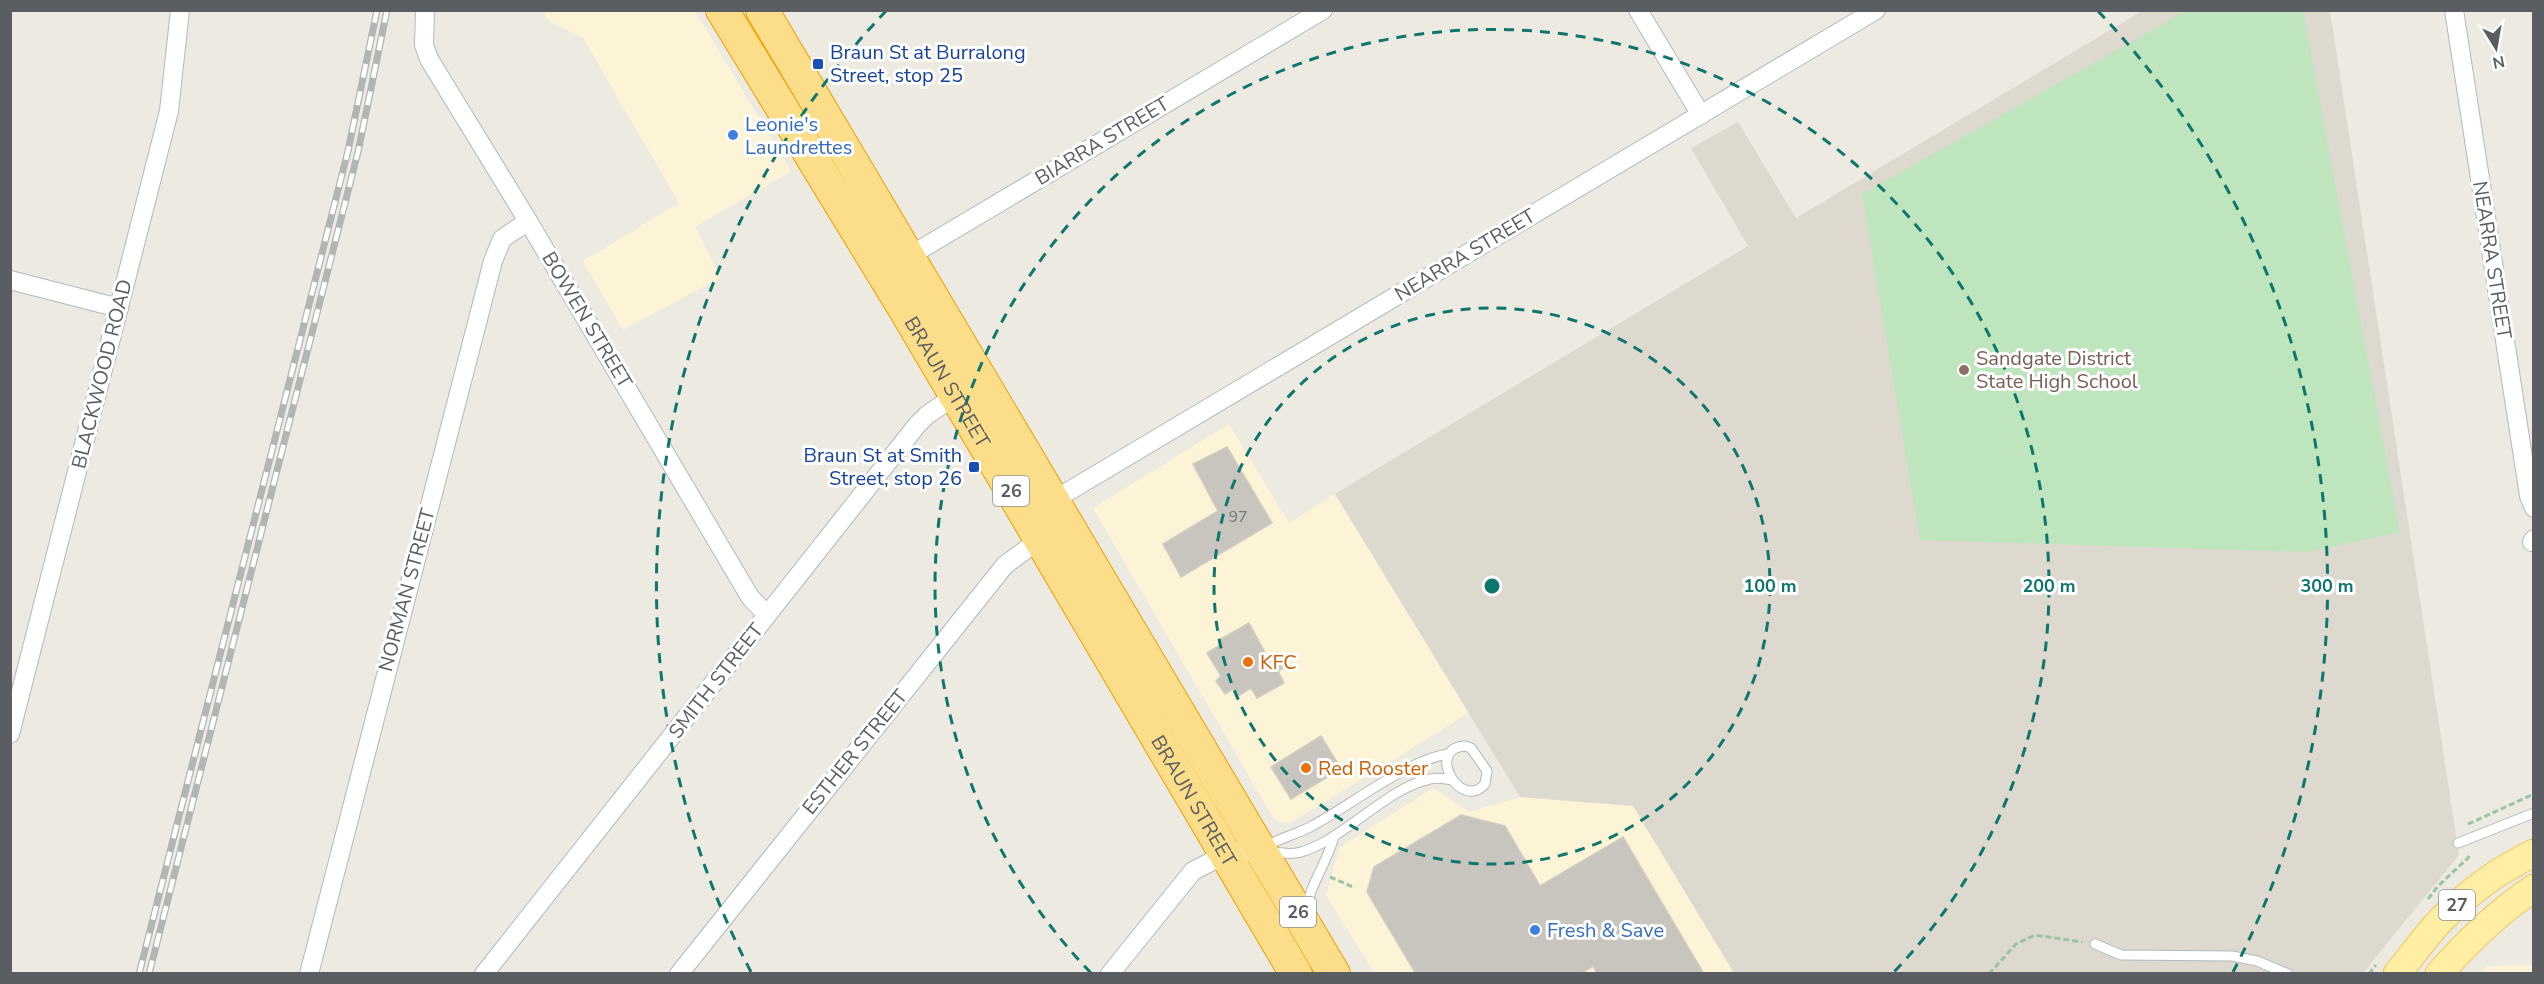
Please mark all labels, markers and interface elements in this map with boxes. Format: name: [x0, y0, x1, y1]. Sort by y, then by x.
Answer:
north arrow: [2466, 18, 2526, 78]
place label: Braun St at Burralong Street, stop 25: [830, 39, 1026, 89]
text: N: [2491, 50, 2507, 74]
marker: Braun St at Burralong Street, stop 25: [811, 57, 825, 71]
street label: BIARRA STREET: [1030, 90, 1174, 192]
place label: Leonie's Laundrettes: [745, 111, 852, 161]
marker: Leonie's Laundrettes: [726, 128, 740, 142]
street label: NEARRA STREET: [2466, 179, 2518, 341]
street label: NEARRA STREET: [1390, 202, 1540, 308]
street label: BOWEN STREET: [536, 247, 638, 393]
street label: BLACKWOOD ROAD: [65, 277, 139, 471]
street label: BRAUN STREET: [898, 311, 997, 453]
place label: Sandgate District State High School: [1976, 345, 2138, 395]
marker: Sandgate District State High School: [1957, 363, 1971, 377]
place label: Braun St at Smith Street, stop 26: [804, 442, 962, 492]
marker: Braun St at Smith Street, stop 26: [967, 460, 981, 474]
road number: 26: [993, 476, 1029, 506]
street label: NORMAN STREET: [372, 506, 442, 674]
house number: 97: [1228, 506, 1248, 528]
text: 100 m: [1743, 574, 1797, 598]
text: 200 m: [2022, 574, 2076, 598]
text: 300 m: [2300, 574, 2354, 598]
centre of rings: [1482, 576, 1502, 596]
street label: SMITH STREET: [662, 618, 770, 744]
place label: KFC: [1260, 649, 1297, 676]
marker: KFC: [1241, 655, 1255, 669]
street label: ESTHER STREET: [796, 684, 914, 820]
street label: BRAUN STREET: [1145, 730, 1243, 872]
place label: Red Rooster: [1318, 755, 1428, 782]
marker: Red Rooster: [1299, 761, 1313, 775]
road number: 27: [2439, 890, 2475, 920]
road number: 26: [1280, 897, 1316, 927]
place label: Fresh & Save: [1547, 917, 1664, 944]
marker: Fresh & Save: [1528, 923, 1542, 937]

